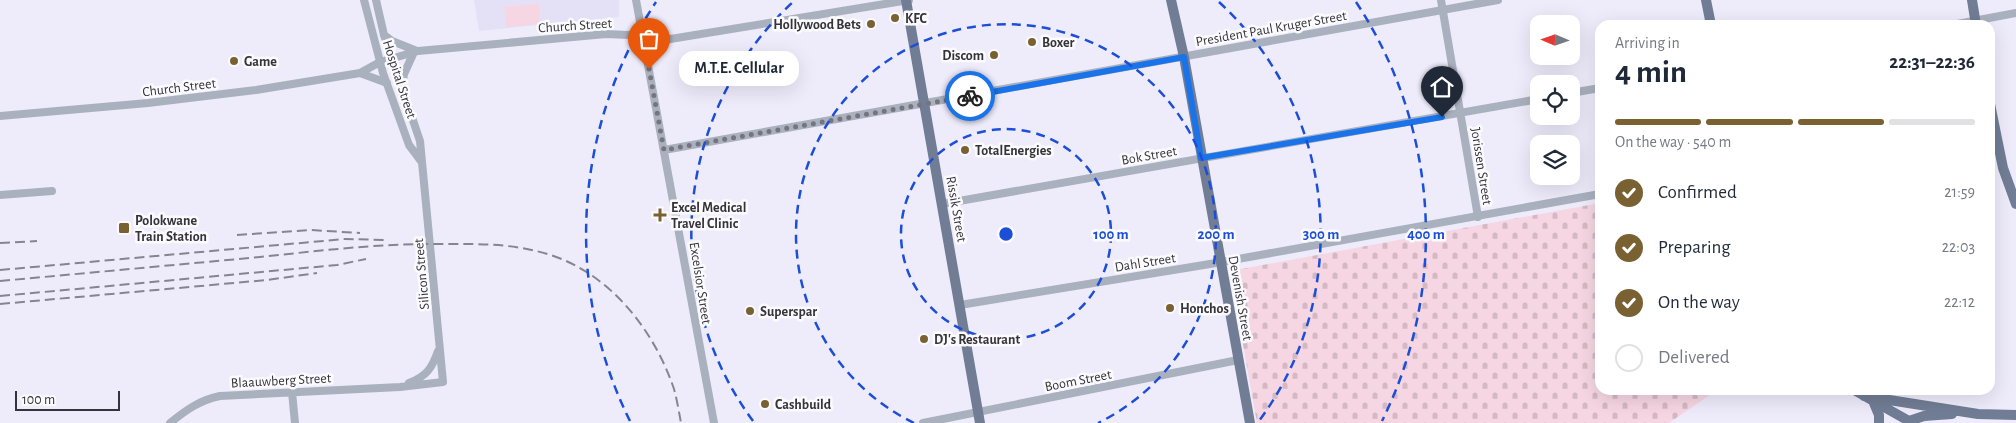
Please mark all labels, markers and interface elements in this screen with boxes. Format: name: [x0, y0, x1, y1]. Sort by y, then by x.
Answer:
street label: President Paul Kruger Street: [1195, 9, 1348, 49]
marker: KFC: [889, 12, 901, 24]
place label: KFC: [905, 12, 928, 26]
north arrow: [1530, 15, 1580, 65]
map controls: [1530, 15, 1580, 185]
street label: Church Street: [538, 16, 613, 36]
pin: [628, 18, 670, 69]
place label: Hollywood Bets: [773, 18, 861, 32]
marker: Hollywood Bets: [865, 18, 877, 30]
icon: bag: [635, 25, 663, 53]
text: Arriving in: [1615, 35, 1680, 51]
marker: Boxer: [1026, 36, 1038, 48]
place label: Boxer: [1042, 36, 1075, 50]
street label: Hospital Street: [380, 38, 418, 121]
place label: Discom: [942, 49, 984, 63]
marker: Discom: [988, 49, 1000, 61]
callout: M.T.E. Cellular: [679, 52, 799, 86]
text: 22:31–22:36: [1889, 53, 1975, 72]
marker: Game: [228, 55, 240, 67]
place label: Game: [244, 55, 277, 69]
text: 4 min: [1615, 56, 1687, 88]
text: M.T.E. Cellular: [694, 60, 784, 76]
pin: [1421, 66, 1463, 117]
courier: [945, 71, 995, 121]
icon: home: [1428, 73, 1456, 101]
button: locate: [1530, 75, 1580, 125]
street label: Church Street: [142, 76, 217, 99]
icon: bike: [956, 82, 984, 110]
street label: Jorissen Street: [1468, 127, 1494, 206]
text: On the way · 540 m: [1615, 134, 1731, 150]
button: layers: [1530, 135, 1580, 185]
marker: TotalEnergies: [959, 144, 971, 156]
place label: TotalEnergies: [975, 144, 1052, 158]
street label: Bok Street: [1120, 144, 1178, 168]
street label: Rissik Street: [943, 175, 969, 244]
icon: check: [1615, 179, 1643, 207]
text: Confirmed: [1658, 183, 1737, 202]
text: 21:59: [1944, 184, 1975, 200]
place label: Excel Medical Travel Clinic: [671, 201, 746, 231]
marker: Excel Medical Travel Clinic: [653, 208, 667, 222]
place label: Polokwane Train Station: [135, 214, 207, 244]
marker: Polokwane Train Station: [117, 221, 131, 235]
centre of rings: [997, 225, 1015, 243]
text: 100 m: [1093, 227, 1129, 242]
text: 200 m: [1197, 227, 1235, 242]
text: 300 m: [1303, 227, 1339, 242]
text: 400 m: [1407, 227, 1445, 242]
icon: check: [1615, 234, 1643, 262]
street label: Silicon Street: [412, 237, 432, 310]
text: Preparing: [1658, 238, 1731, 257]
text: 22:03: [1942, 239, 1975, 255]
street label: Excelsior Street: [687, 241, 714, 326]
street label: Dahl Street: [1114, 251, 1177, 275]
street label: Devenish Street: [1226, 255, 1254, 342]
icon: check: [1615, 289, 1643, 317]
text: On the way: [1658, 293, 1740, 312]
text: 22:12: [1944, 294, 1975, 310]
marker: Honchos: [1164, 302, 1176, 314]
place label: Honchos: [1180, 302, 1229, 316]
marker: Superspar: [744, 305, 756, 317]
place label: Superspar: [760, 305, 817, 319]
marker: DJ's Restaurant: [918, 333, 930, 345]
place label: DJ's Restaurant: [934, 333, 1020, 347]
text: Delivered: [1658, 348, 1730, 367]
street label: Boom Street: [1044, 368, 1113, 394]
street label: Blaauwberg Street: [230, 371, 332, 391]
scale bar: [15, 388, 120, 411]
text: 100 m: [22, 393, 55, 407]
marker: Cashbuild: [759, 398, 771, 410]
place label: Cashbuild: [775, 398, 832, 412]

